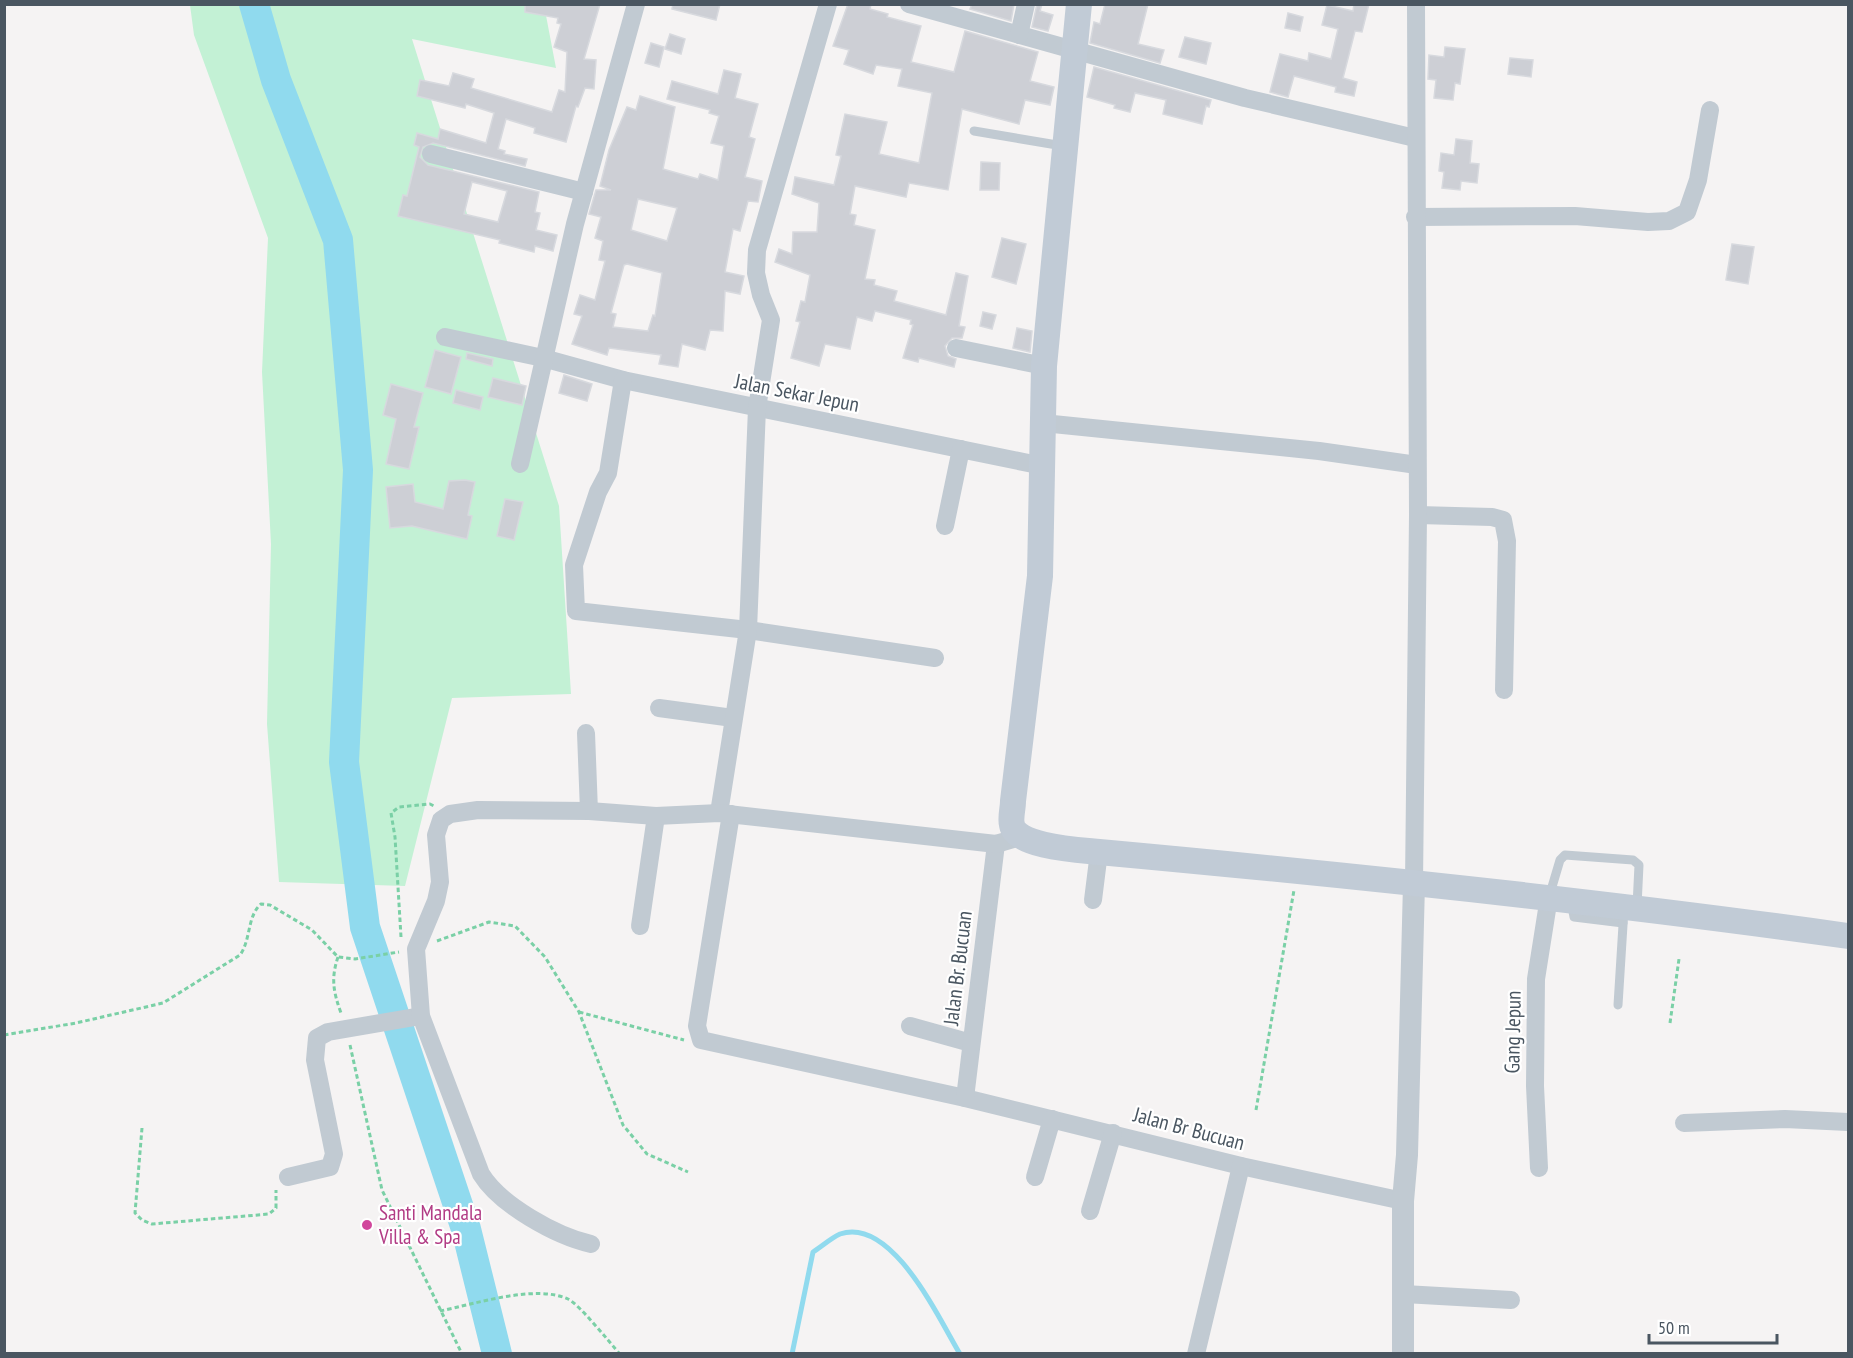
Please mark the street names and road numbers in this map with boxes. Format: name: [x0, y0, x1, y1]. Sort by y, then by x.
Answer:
street label: Jalan Sekar Jepun: [732, 367, 862, 418]
street label: Jalan Br. Bucuan: [937, 909, 978, 1028]
street label: Gang Jepun: [1498, 990, 1527, 1074]
street label: Jalan Br Bucuan: [1130, 1100, 1248, 1156]

